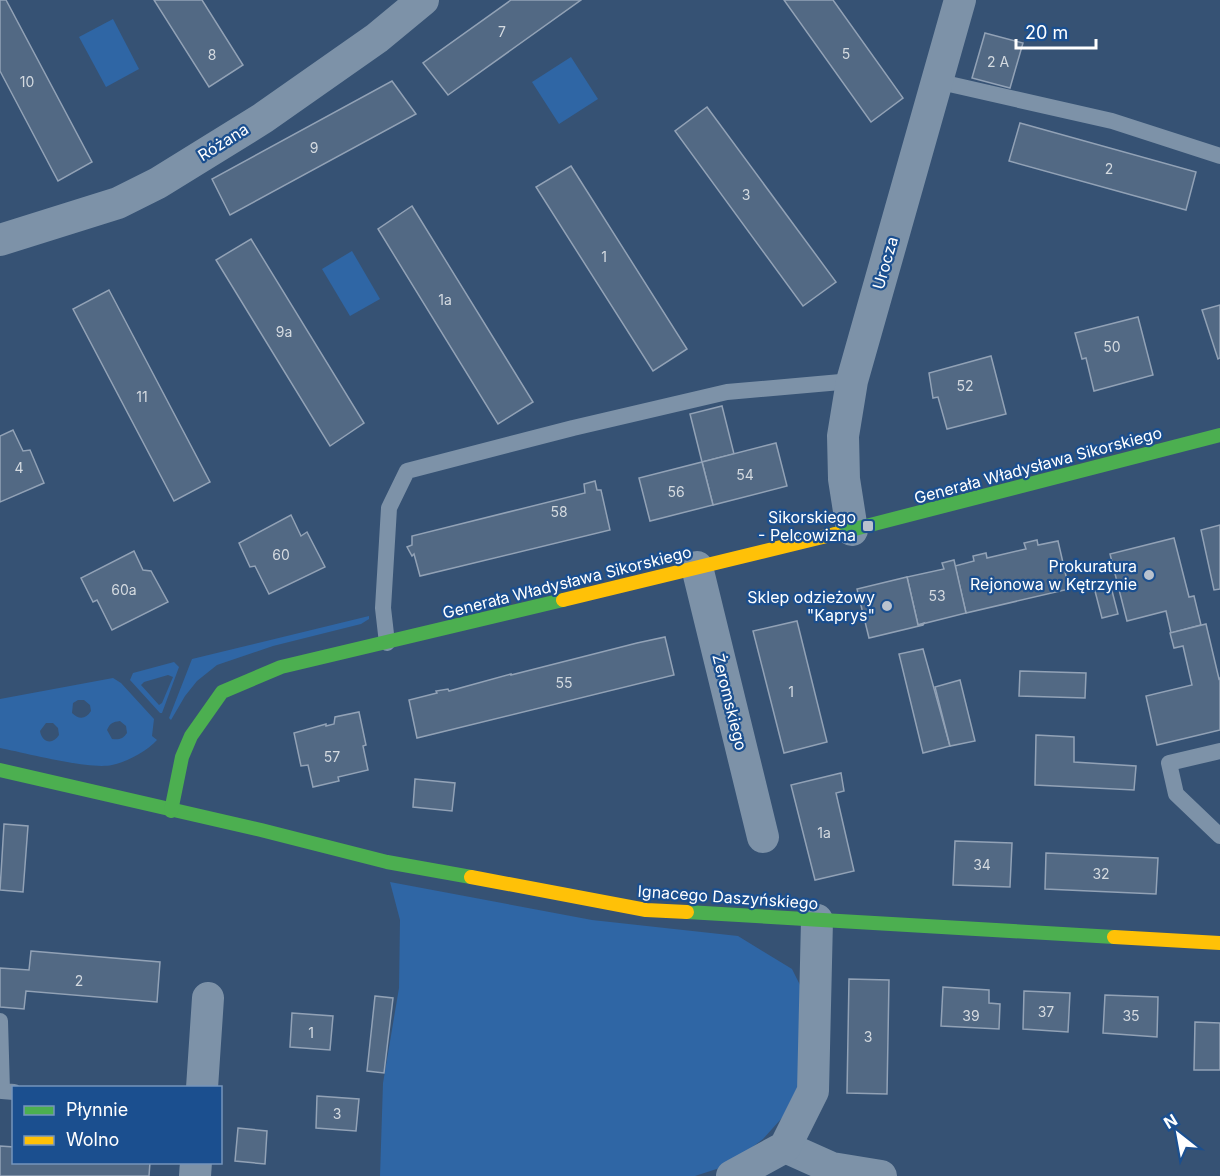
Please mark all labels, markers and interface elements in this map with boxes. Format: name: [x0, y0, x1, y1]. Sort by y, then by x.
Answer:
scale bar: [1016, 12, 1096, 50]
text: 20 m: [1025, 22, 1068, 43]
house number: 7: [498, 23, 506, 40]
house number: 5: [842, 45, 850, 62]
house number: 8: [208, 46, 216, 63]
house number: 2 A: [987, 53, 1009, 70]
house number: 10: [20, 73, 34, 90]
street label: Różana: [194, 119, 252, 165]
house number: 9: [310, 139, 318, 156]
house number: 2: [1105, 160, 1113, 177]
house number: 3: [742, 186, 750, 203]
street label: Urocza: [868, 234, 902, 292]
house number: 1: [601, 248, 607, 265]
house number: 1a: [438, 291, 452, 308]
house number: 9a: [276, 323, 292, 340]
house number: 50: [1103, 338, 1121, 355]
house number: 52: [956, 377, 974, 394]
house number: 11: [136, 388, 148, 405]
street label: Generała Władysława Sikorskiego: [912, 422, 1164, 508]
house number: 4: [14, 459, 24, 476]
house number: 54: [736, 466, 754, 483]
house number: 56: [667, 483, 685, 500]
house number: 58: [550, 503, 568, 520]
place label: Sikorskiego - Pelcowizna: [758, 507, 856, 545]
marker: Sikorskiego - Pelcowizna: [861, 519, 875, 533]
street label: Generała Władysława Sikorskiego: [440, 541, 694, 623]
house number: 60: [272, 546, 290, 563]
place label: Prokuratura Rejonowa w Kętrzynie: [970, 556, 1137, 594]
marker: Prokuratura Rejonowa w Kętrzynie: [1142, 568, 1156, 582]
house number: 60a: [111, 581, 137, 598]
place label: Sklep odzieżowy "Kaprys": [747, 587, 875, 625]
house number: 53: [928, 587, 946, 604]
marker: Sklep odzieżowy "Kaprys": [880, 599, 894, 613]
street label: Żeromskiego: [708, 652, 752, 752]
house number: 55: [555, 674, 573, 691]
house number: 1: [788, 683, 794, 700]
house number: 57: [324, 748, 340, 765]
house number: 1a: [817, 824, 831, 841]
house number: 34: [973, 856, 991, 873]
house number: 32: [1092, 865, 1110, 882]
street label: Ignacego Daszyńskiego: [637, 881, 819, 913]
house number: 2: [75, 972, 83, 989]
house number: 37: [1038, 1003, 1054, 1020]
house number: 39: [962, 1007, 980, 1024]
house number: 35: [1122, 1007, 1140, 1024]
house number: 1: [308, 1024, 314, 1041]
house number: 3: [864, 1028, 872, 1045]
legend: [12, 1086, 222, 1164]
text: Płynnie: [66, 1099, 128, 1120]
north arrow: [1148, 1104, 1208, 1164]
house number: 3: [333, 1105, 341, 1122]
text: N: [1160, 1109, 1181, 1133]
text: Wolno: [66, 1129, 119, 1150]

